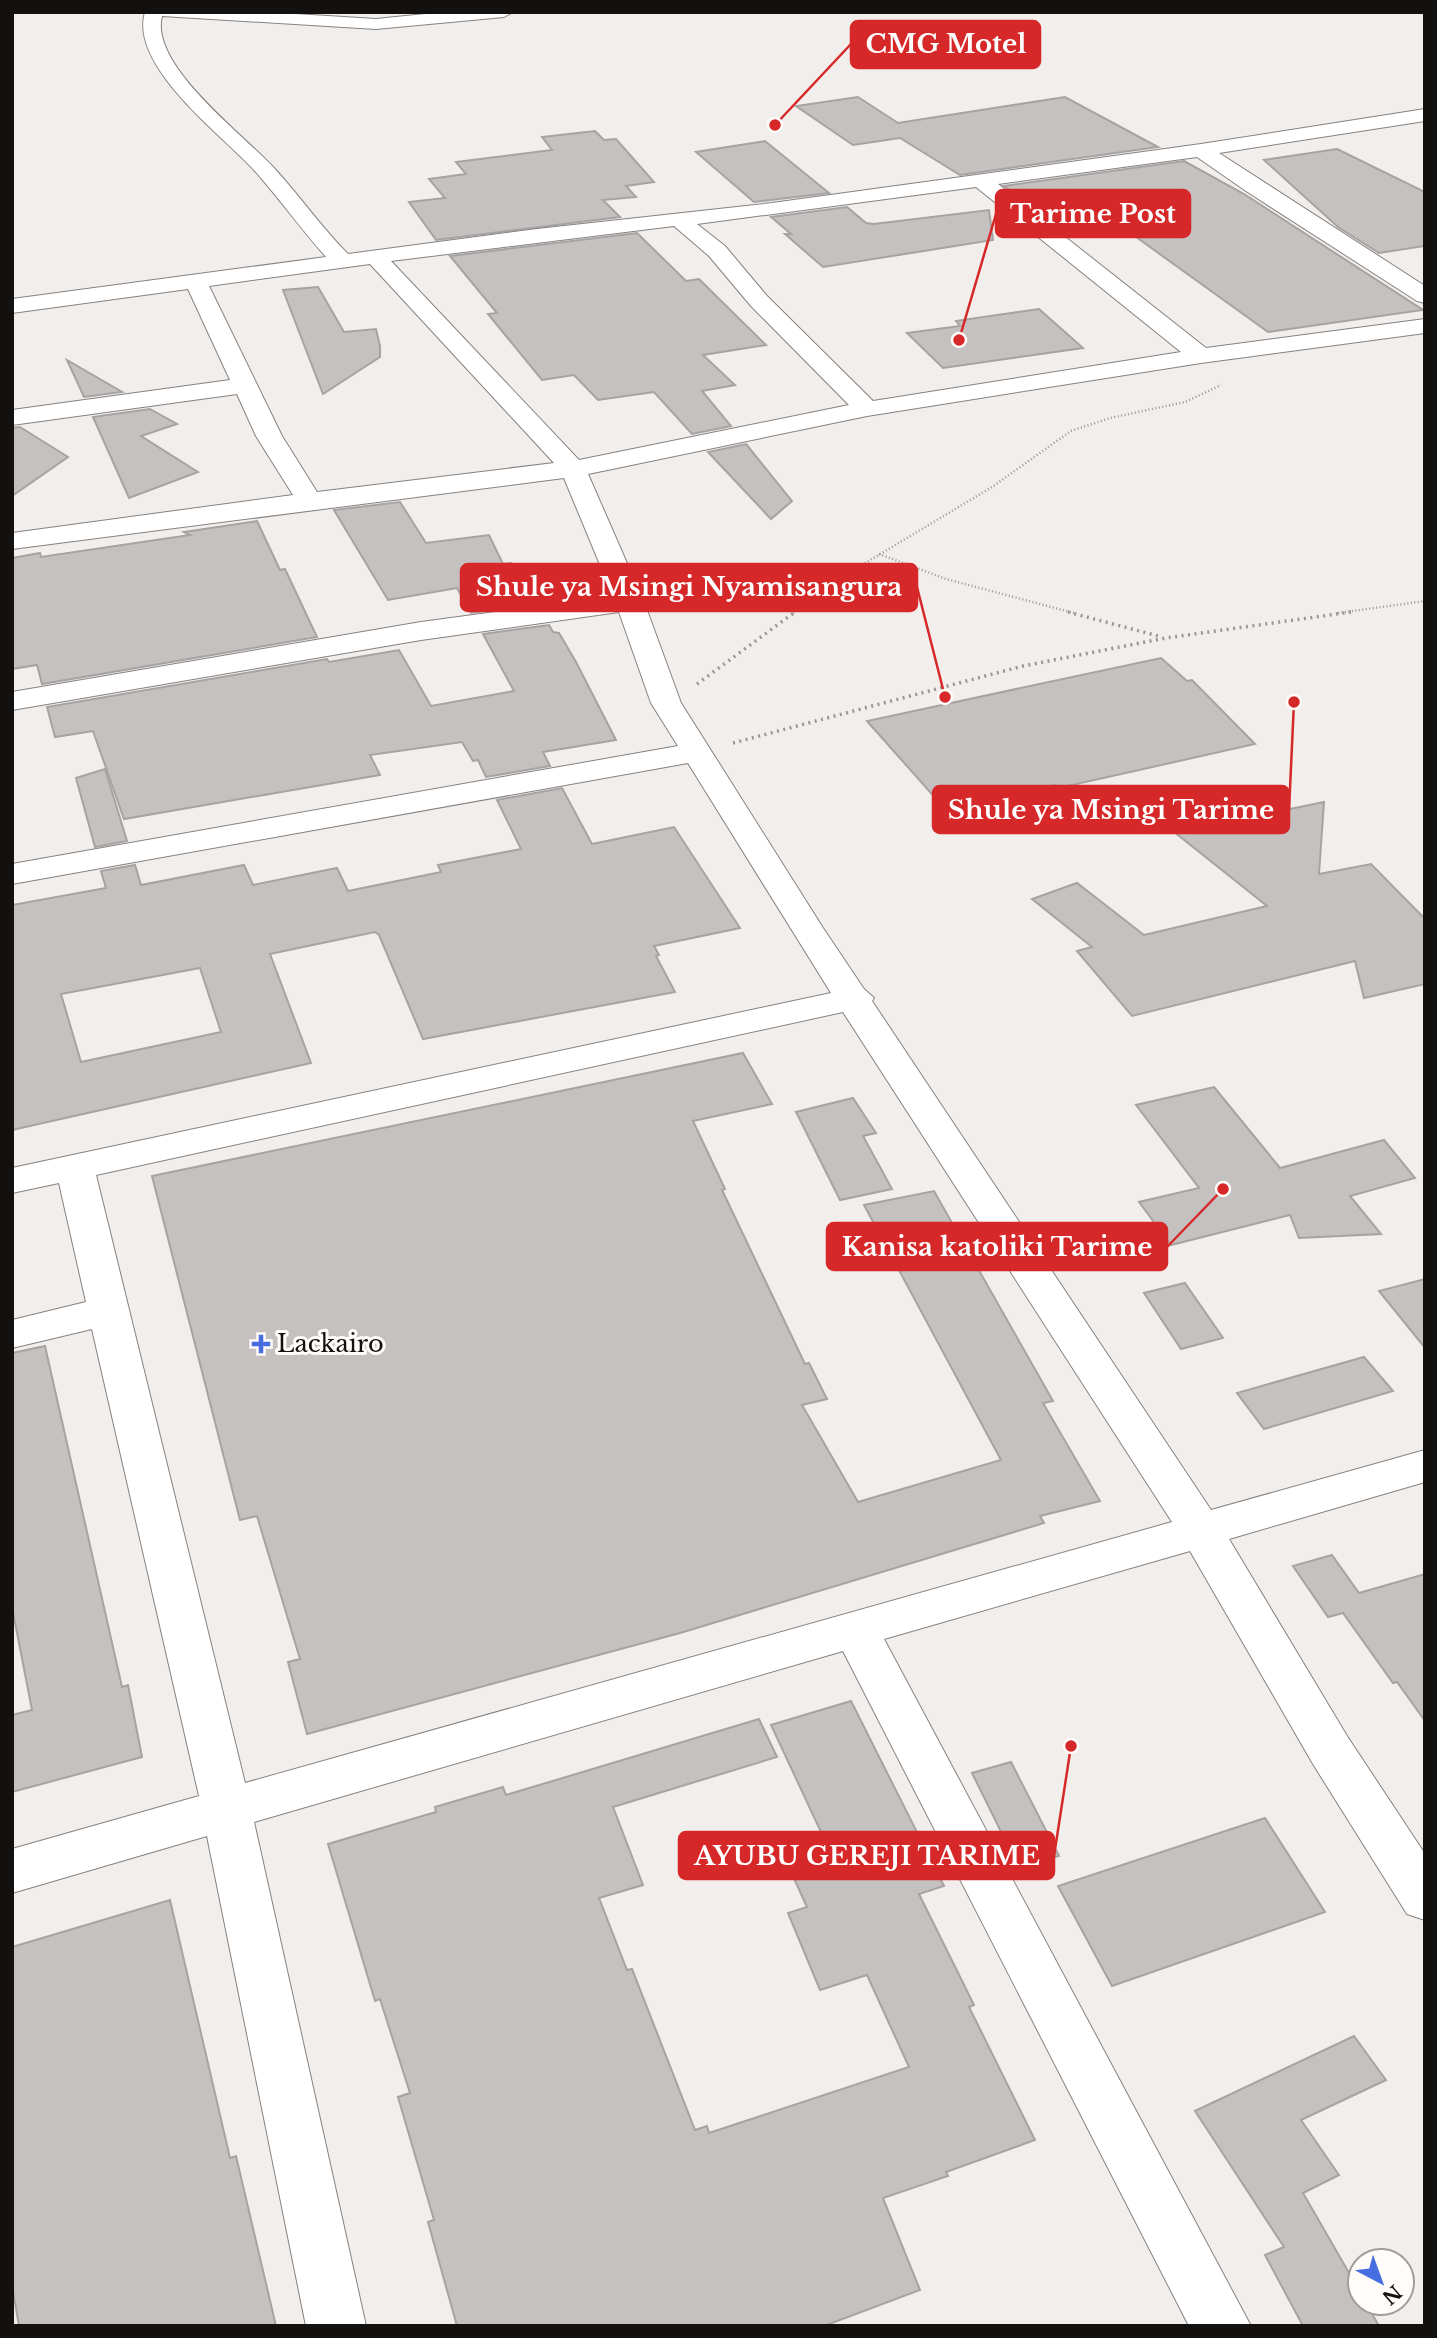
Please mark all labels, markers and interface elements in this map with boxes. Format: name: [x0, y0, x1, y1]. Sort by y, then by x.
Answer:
callout: CMG Motel: [851, 21, 1040, 68]
text: CMG Motel: [866, 28, 1026, 60]
callout: Tarime Post: [996, 190, 1190, 237]
text: Tarime Post: [1010, 198, 1176, 230]
callout: Shule ya Msingi Nyamisangura: [461, 564, 917, 611]
text: Shule ya Msingi Nyamisangura: [476, 571, 902, 603]
callout: Shule ya Msingi Tarime: [933, 786, 1289, 833]
text: Shule ya Msingi Tarime: [948, 794, 1274, 826]
callout: Kanisa katoliki Tarime: [827, 1223, 1167, 1270]
text: Kanisa katoliki Tarime: [841, 1231, 1153, 1263]
place label: Lackairo: [277, 1329, 384, 1358]
marker: Lackairo: [251, 1334, 271, 1354]
callout: AYUBU GEREJI TARIME: [679, 1832, 1054, 1879]
text: AYUBU GEREJI TARIME: [693, 1840, 1040, 1872]
north arrow: [1346, 2247, 1416, 2317]
text: N: [1377, 2280, 1406, 2309]

